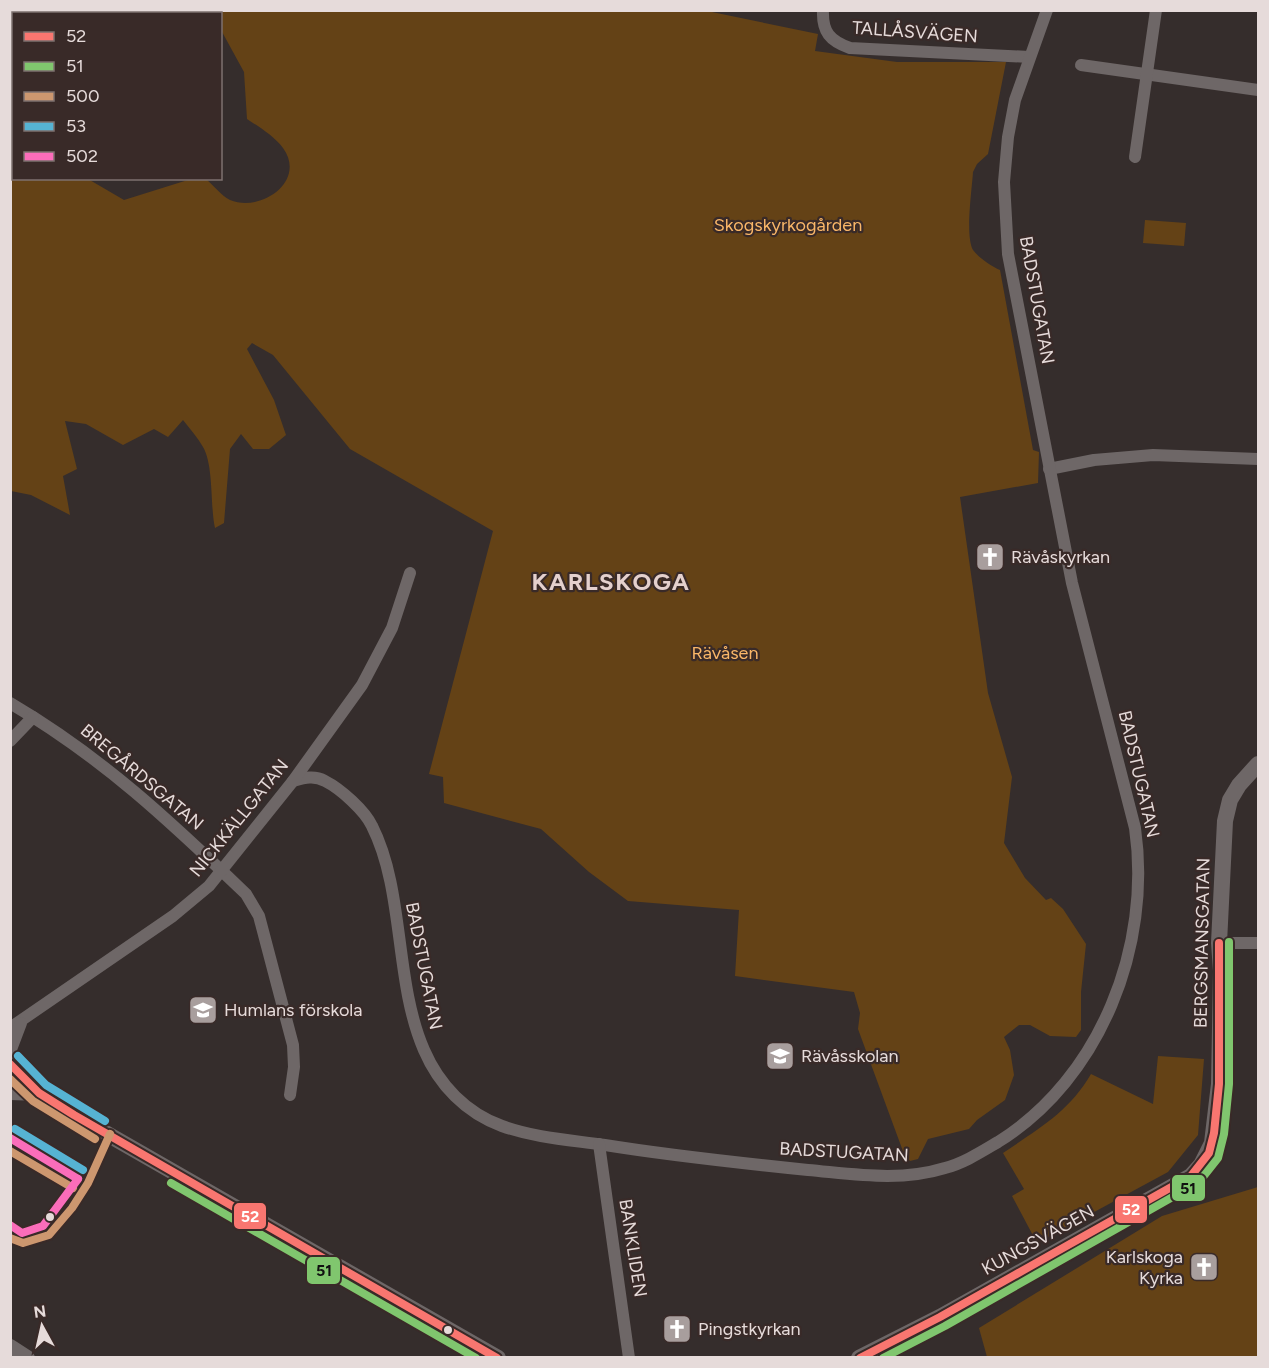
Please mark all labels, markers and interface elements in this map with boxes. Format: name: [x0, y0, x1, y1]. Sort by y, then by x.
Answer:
legend: [12, 12, 222, 180]
street label: TALLÅSVÄGEN: [851, 17, 979, 47]
text: 52: [66, 25, 86, 47]
text: 51: [66, 55, 84, 77]
text: 500: [66, 85, 99, 107]
text: 53: [66, 115, 86, 137]
text: 502: [66, 145, 98, 167]
park label: Skogskyrkogården: [714, 214, 862, 236]
street label: BADSTUGATAN: [1015, 234, 1059, 366]
church icon: Rävåskyrkan: [974, 541, 1006, 573]
place label: Rävåskyrkan: [1011, 546, 1110, 568]
district label: KARLSKOGA: [532, 567, 690, 596]
park label: Rävåsen: [692, 642, 758, 664]
street label: BADSTUGATAN: [1114, 708, 1164, 840]
street label: BREGÅRDSGATAN: [76, 719, 208, 835]
street label: NICKKÄLLGATAN: [185, 755, 293, 881]
street label: BERGSMANSGATAN: [1190, 858, 1214, 1028]
street label: BADSTUGATAN: [401, 900, 447, 1032]
school or university icon: Humlans förskola: [187, 994, 219, 1026]
place label: Humlans förskola: [224, 999, 363, 1021]
school or university icon: Rävåsskolan: [764, 1040, 796, 1072]
place label: Rävåsskolan: [801, 1045, 899, 1067]
street label: BADSTUGATAN: [779, 1138, 909, 1166]
line badge: 51: [1171, 1174, 1206, 1202]
text: 51: [1180, 1179, 1196, 1198]
line badge: 52: [1114, 1195, 1148, 1224]
street label: BANKLIDEN: [614, 1197, 652, 1299]
street label: KUNGSVÄGEN: [978, 1200, 1098, 1280]
text: 52: [1122, 1200, 1140, 1219]
line badge: 52: [233, 1202, 267, 1230]
text: 52: [241, 1207, 259, 1226]
unlabelled marker: [44, 1211, 56, 1223]
place label: Karlskoga Kyrka: [1106, 1246, 1183, 1289]
church icon: Karlskoga Kyrka: [1188, 1251, 1220, 1283]
line badge: 51: [306, 1256, 341, 1285]
text: 51: [316, 1261, 332, 1280]
north arrow: [12, 1296, 72, 1356]
text: N: [33, 1301, 47, 1322]
church icon: Pingstkyrkan: [661, 1313, 693, 1345]
place label: Pingstkyrkan: [698, 1318, 800, 1340]
unlabelled marker: [442, 1324, 454, 1336]

